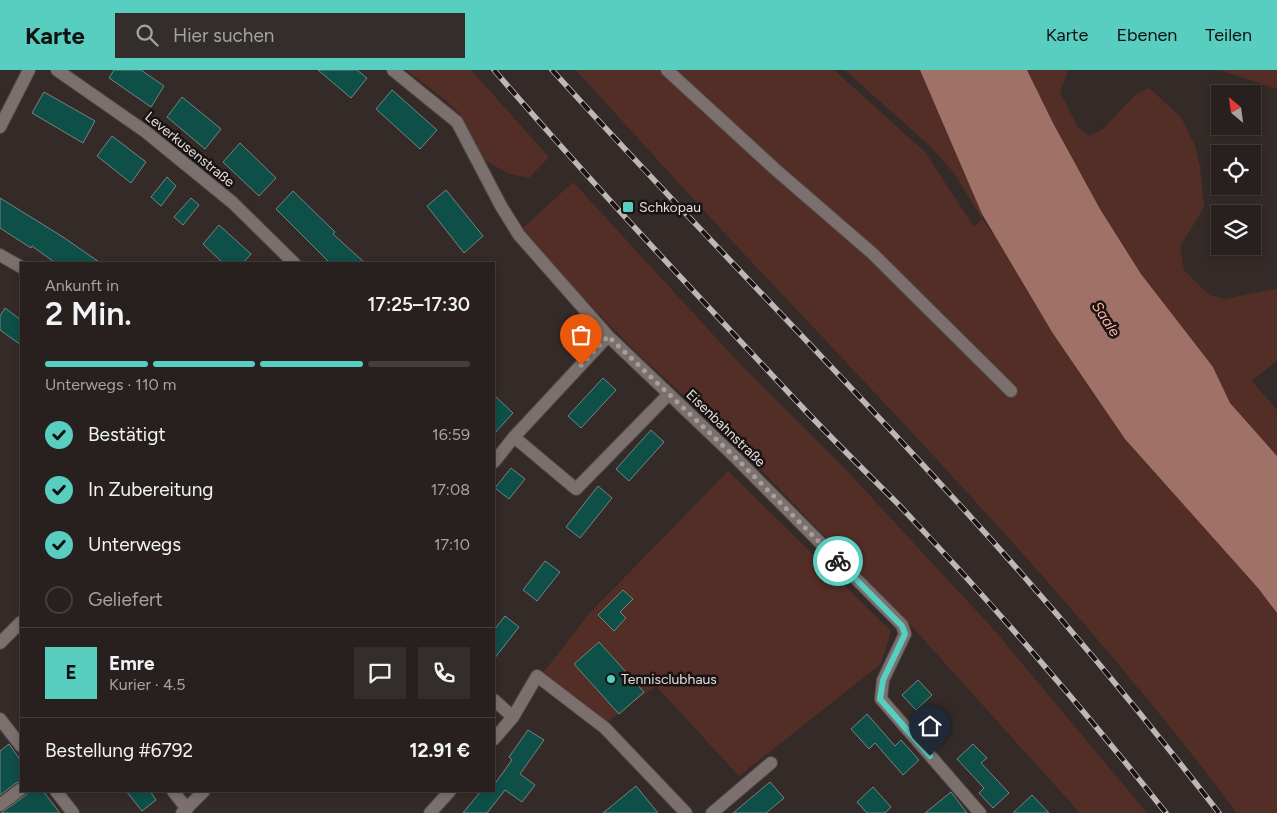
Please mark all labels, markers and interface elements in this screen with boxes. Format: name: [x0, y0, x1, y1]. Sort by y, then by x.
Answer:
search box: [115, 13, 465, 58]
text: Karte: [25, 21, 85, 50]
icon: search: [133, 21, 161, 49]
text: Hier suchen: [173, 24, 274, 47]
text: Karte: [1046, 24, 1088, 46]
text: Ebenen: [1116, 24, 1177, 46]
text: Teilen: [1205, 24, 1252, 46]
north arrow: [1211, 85, 1261, 135]
map controls: [1211, 85, 1261, 255]
street label: Leverkusenstraße: [142, 108, 238, 191]
button: locate: [1211, 145, 1261, 195]
place label: Schkopau: [639, 199, 701, 216]
marker: Schkopau: [621, 200, 635, 214]
button: layers: [1211, 205, 1261, 255]
text: Ankunft in: [45, 276, 119, 295]
text: 17:25–17:30: [368, 293, 470, 316]
text: 2 Min.: [45, 295, 132, 333]
water label: Saale: [1088, 298, 1124, 340]
pin: [560, 314, 602, 365]
icon: bag: [567, 321, 595, 349]
text: Unterwegs · 110 m: [45, 375, 176, 394]
street label: Eisenbahnstraße: [682, 386, 769, 471]
icon: check: [45, 421, 73, 449]
text: Bestätigt: [88, 423, 166, 446]
text: 16:59: [432, 425, 470, 444]
icon: check: [45, 476, 73, 504]
text: In Zubereitung: [88, 478, 213, 501]
text: 17:08: [431, 480, 470, 499]
icon: check: [45, 531, 73, 559]
text: Unterwegs: [88, 533, 181, 556]
text: 17:10: [434, 535, 470, 554]
courier: [813, 536, 863, 586]
icon: bike: [824, 547, 852, 575]
text: Geliefert: [88, 588, 163, 611]
button: chat: [354, 647, 406, 699]
button: phone: [418, 647, 470, 699]
text: Emre: [109, 652, 155, 675]
text: E: [65, 661, 77, 684]
place label: Tennisclubhaus: [621, 671, 717, 688]
marker: Tennisclubhaus: [605, 673, 617, 685]
text: Kurier · 4.5: [109, 675, 185, 694]
pin: [909, 705, 951, 756]
icon: home: [916, 712, 944, 740]
text: Bestellung #6792: [45, 739, 193, 762]
text: 12.91 €: [410, 739, 470, 762]

